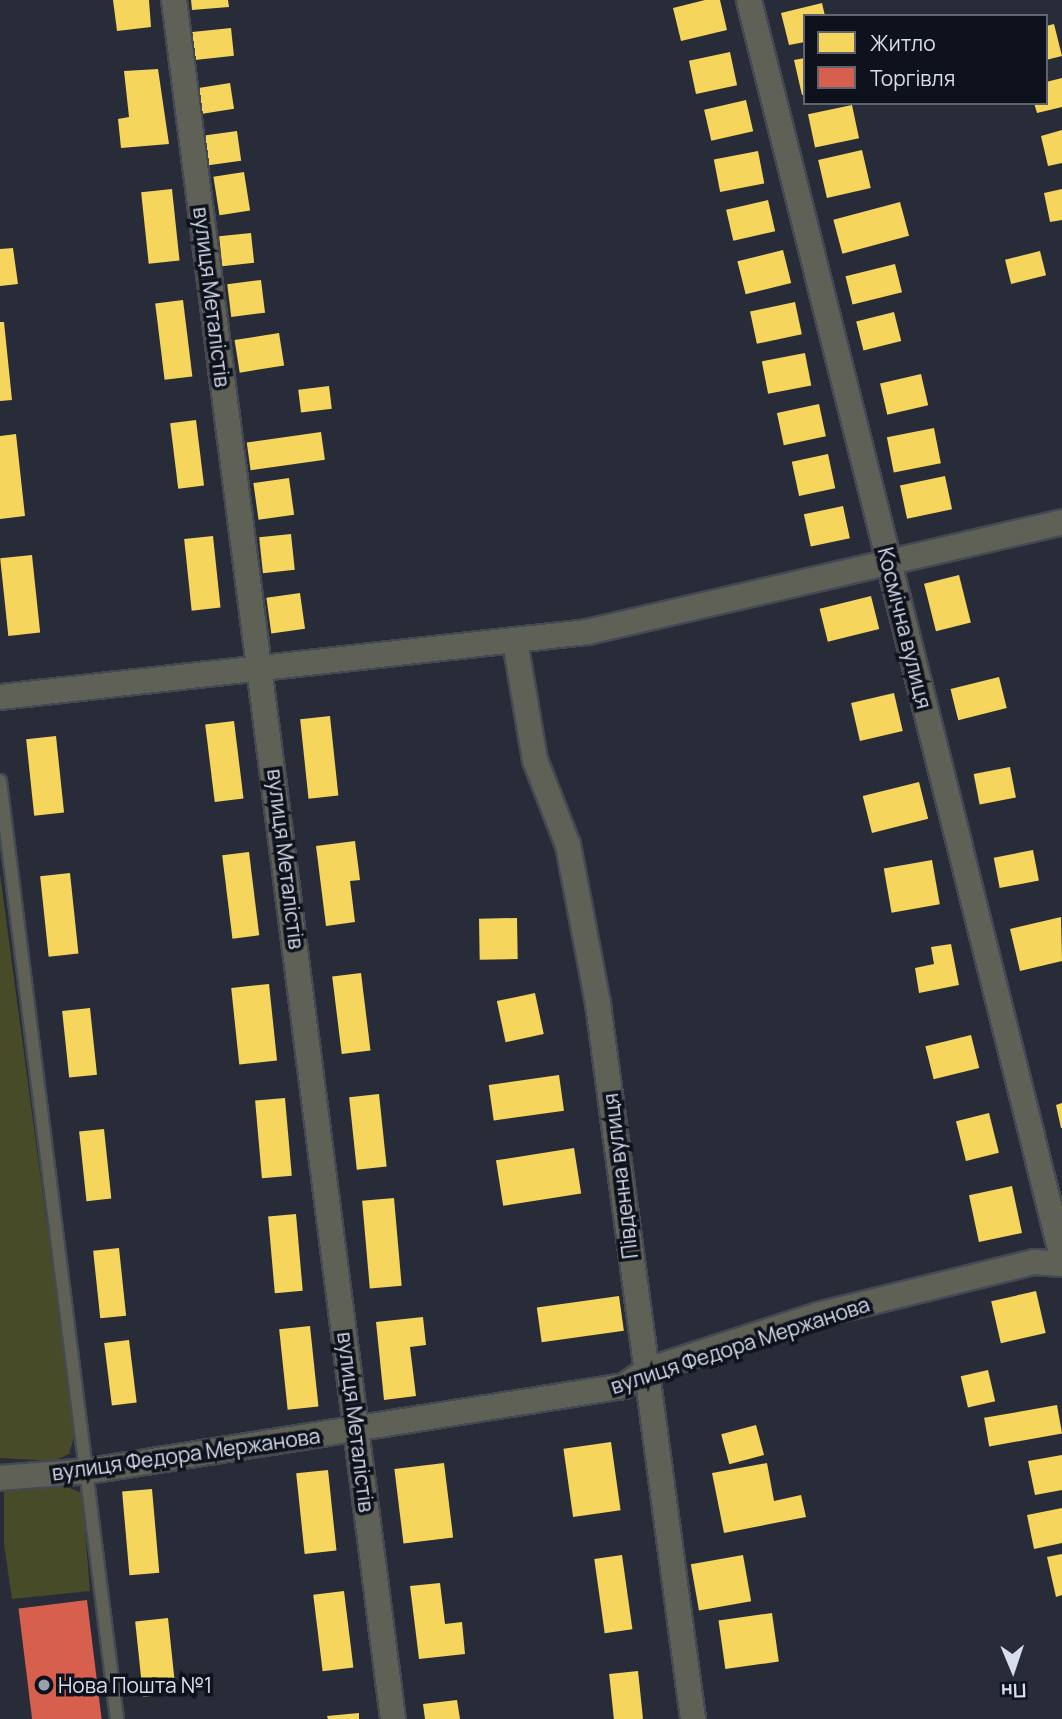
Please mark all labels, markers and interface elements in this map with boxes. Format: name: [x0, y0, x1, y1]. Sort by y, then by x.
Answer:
legend: [803, 14, 1048, 105]
text: Житло: [870, 29, 936, 57]
text: Торгівля: [870, 64, 955, 92]
street label: вулиця Металістів: [188, 205, 236, 389]
street label: Космічна вулиця: [873, 545, 937, 711]
street label: вулиця Металістів: [262, 767, 310, 951]
street label: Південна вулиця: [597, 1092, 643, 1260]
street label: вулиця Федора Мержанова: [607, 1291, 873, 1399]
street label: вулиця Металістів: [332, 1330, 380, 1514]
street label: вулиця Федора Мержанова: [50, 1423, 322, 1485]
north arrow: [978, 1635, 1048, 1705]
place label: Нова Пошта №1: [58, 1672, 212, 1698]
marker: Нова Пошта №1: [36, 1677, 52, 1693]
text: Пн: [1001, 1678, 1027, 1704]

